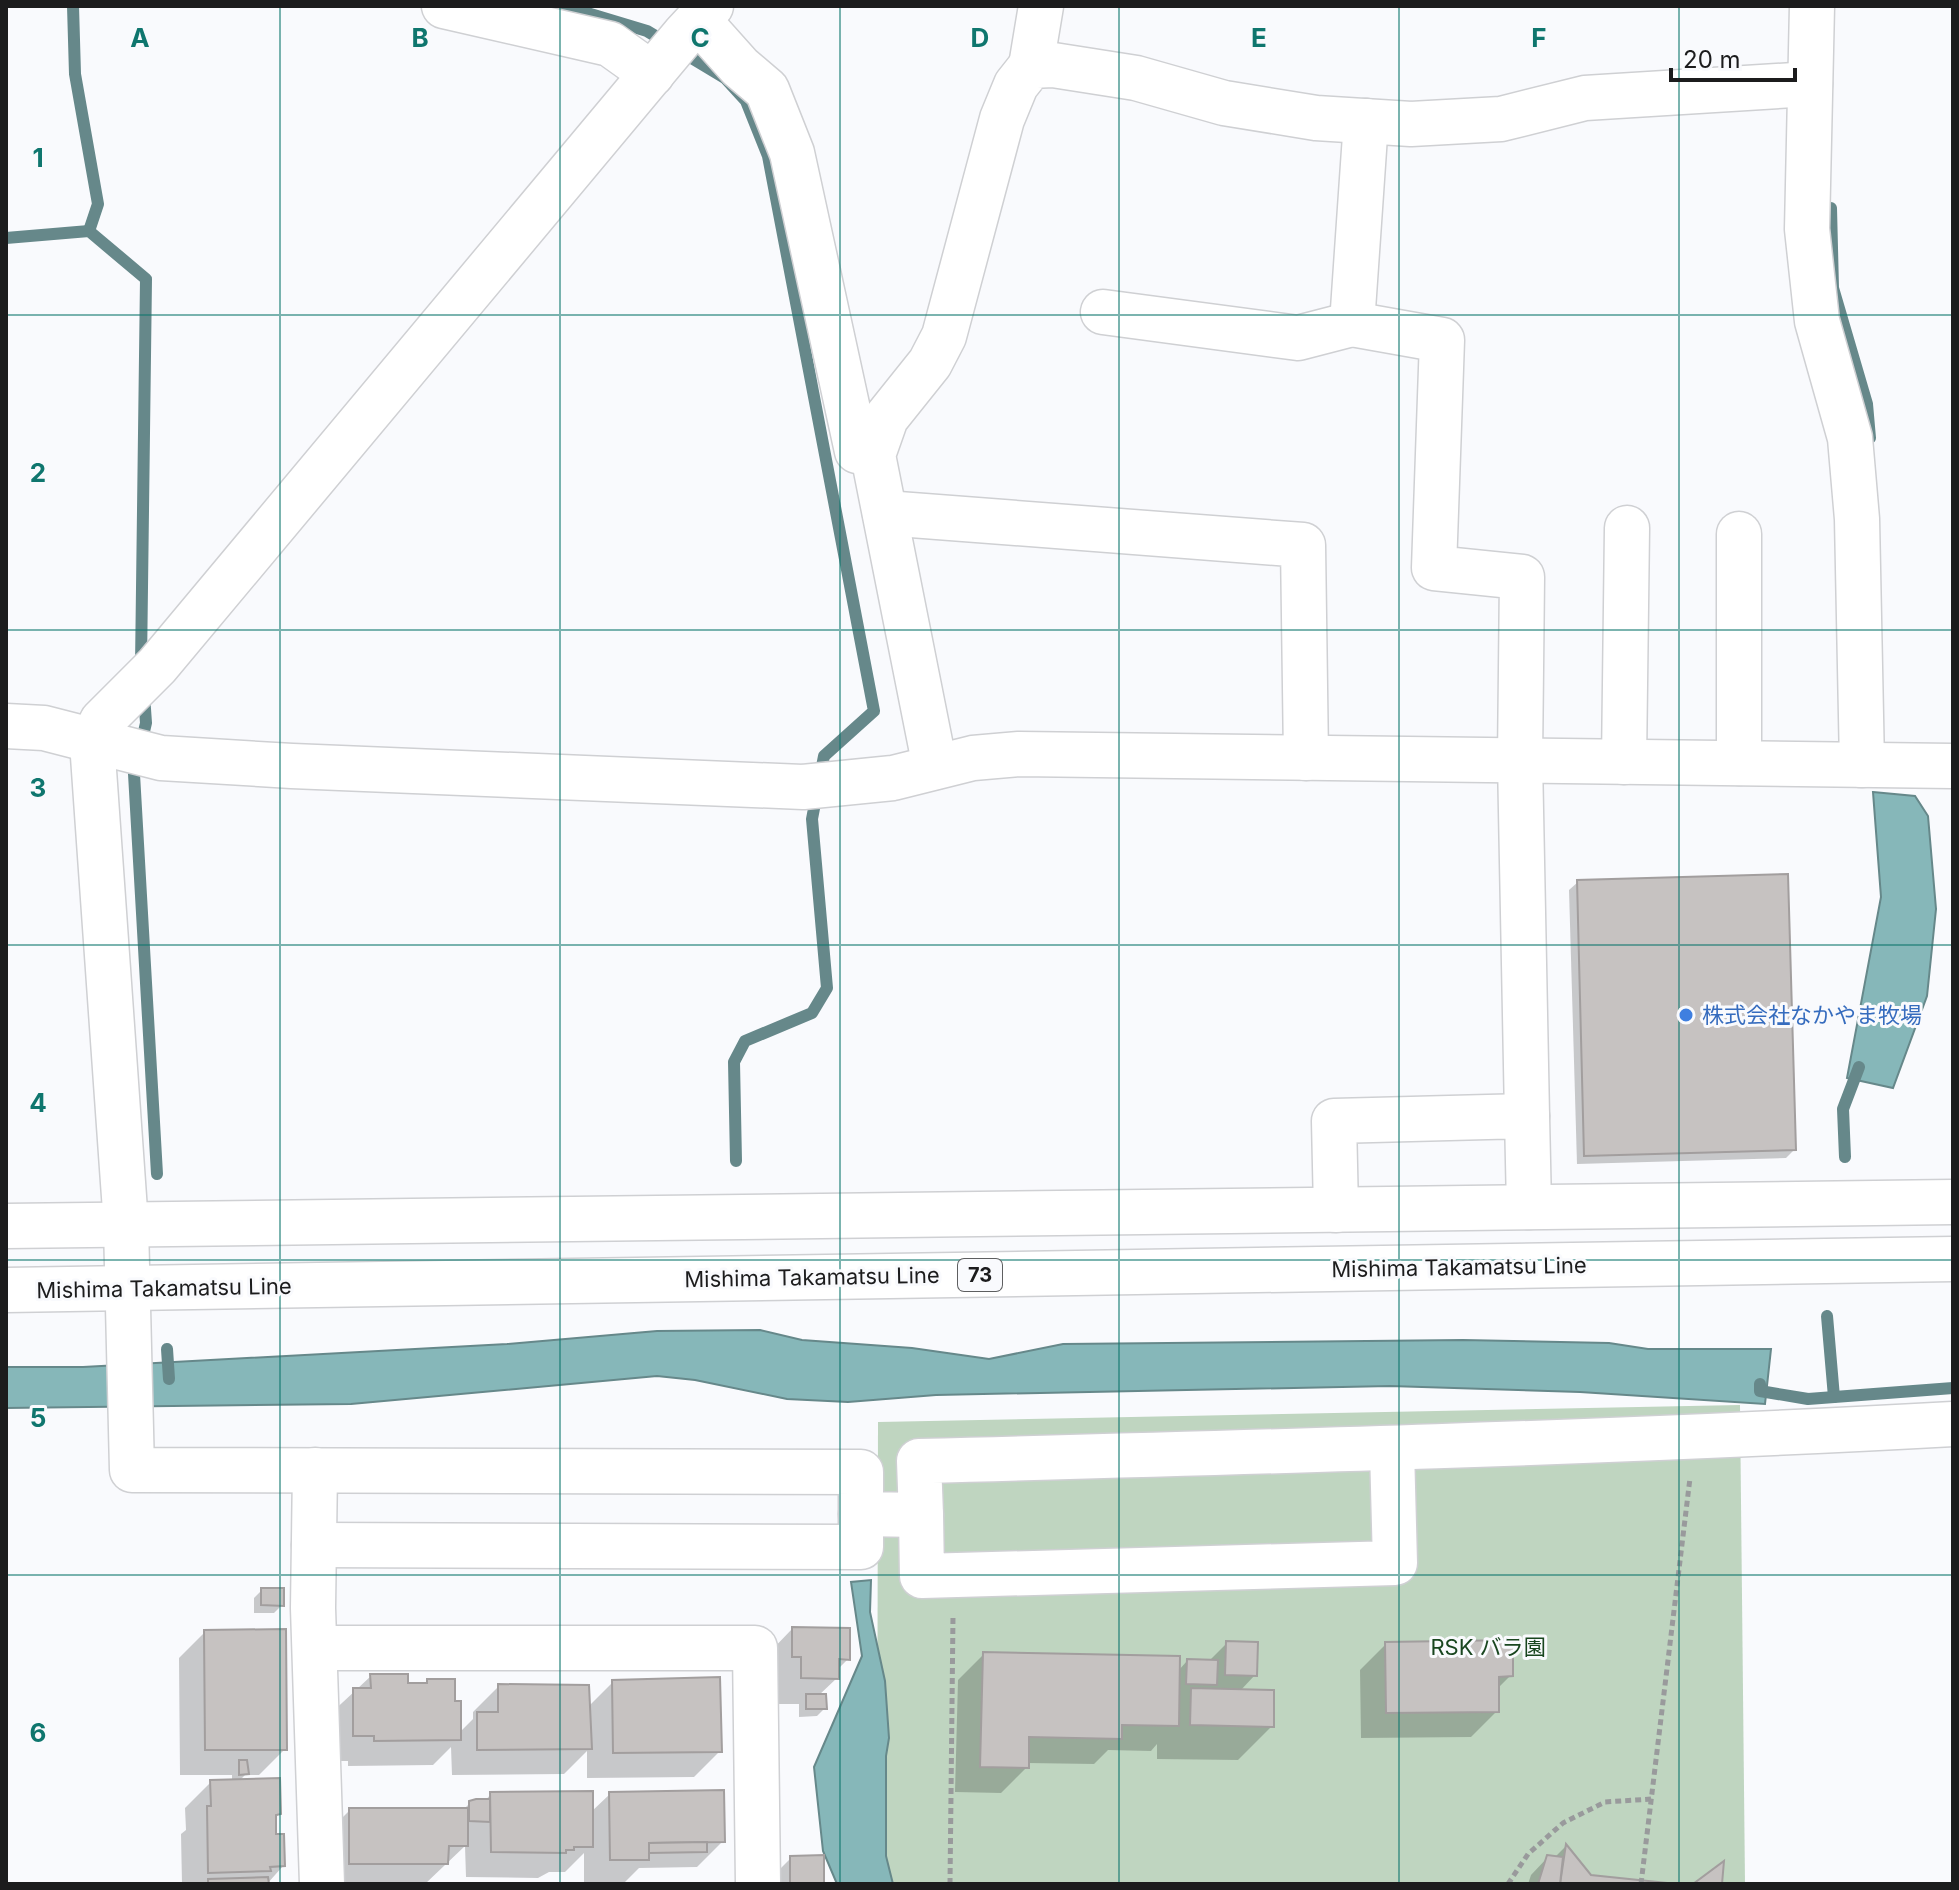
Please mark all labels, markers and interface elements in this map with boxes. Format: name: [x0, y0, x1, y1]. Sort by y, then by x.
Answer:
text: A: [130, 22, 150, 53]
text: B: [411, 22, 429, 53]
text: C: [690, 22, 710, 53]
text: D: [971, 22, 989, 53]
text: E: [1251, 22, 1267, 53]
text: F: [1531, 22, 1547, 53]
scale bar: [1671, 32, 1795, 82]
text: 20 m: [1683, 45, 1741, 74]
text: 1: [32, 142, 44, 173]
text: 2: [30, 457, 46, 488]
text: 3: [30, 772, 46, 803]
place label: 株式会社なかやま牧場: [1702, 1002, 1922, 1028]
marker: 株式会社なかやま牧場: [1677, 1006, 1695, 1024]
text: 4: [29, 1087, 47, 1118]
street label: Mishima Takamatsu Line: [1331, 1252, 1587, 1282]
road number: 73: [958, 1259, 1002, 1291]
street label: Mishima Takamatsu Line: [684, 1262, 940, 1292]
street label: Mishima Takamatsu Line: [36, 1273, 292, 1303]
text: 5: [30, 1402, 46, 1433]
park label: RSK バラ園: [1430, 1634, 1546, 1660]
text: 6: [30, 1717, 46, 1748]

